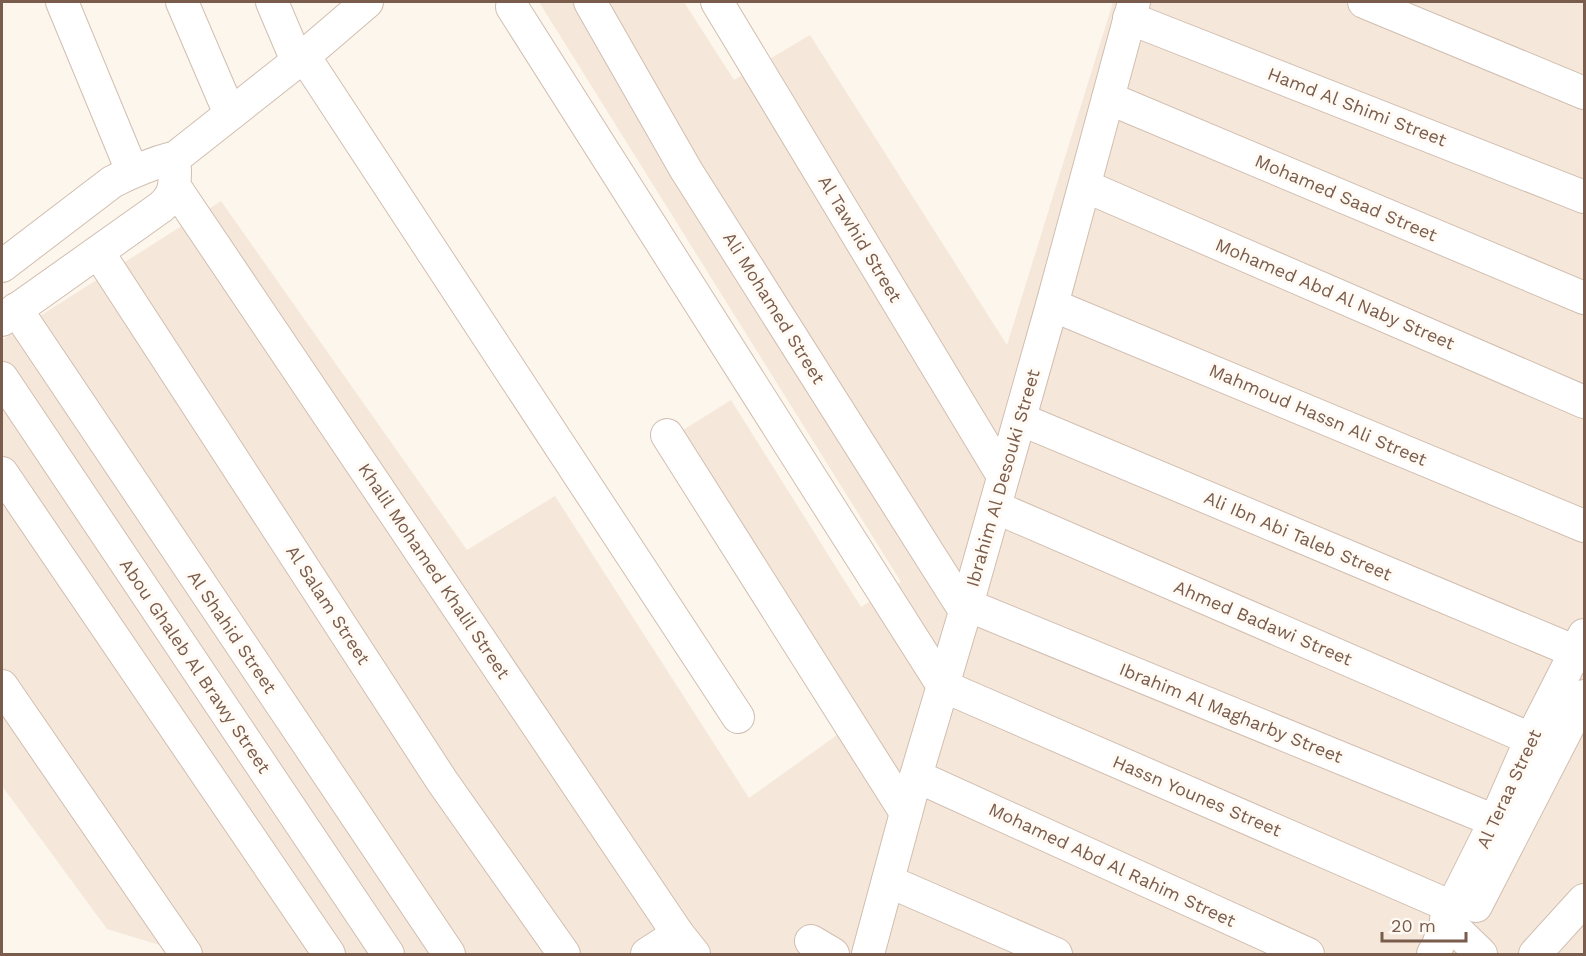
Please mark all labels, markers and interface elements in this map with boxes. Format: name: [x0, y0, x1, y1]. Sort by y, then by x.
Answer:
street label: Hamd Al Shimi Street: [1265, 63, 1450, 151]
street label: Mohamed Saad Street: [1252, 150, 1441, 246]
street label: Al Tawhid Street: [814, 172, 907, 306]
street label: Ali Mohamed Street: [719, 228, 830, 388]
street label: Mohamed Abd Al Naby Street: [1212, 234, 1458, 354]
street label: Mahmoud Hassn Ali Street: [1206, 359, 1431, 470]
street label: Ibrahim Al Desouki Street: [961, 366, 1044, 589]
street label: Khalil Mohamed Khalil Street: [354, 459, 515, 683]
street label: Ali Ibn Abi Taleb Street: [1201, 486, 1396, 585]
street label: Al Salam Street: [282, 541, 375, 669]
street label: Abou Ghaleb Al Brawy Street: [116, 555, 275, 777]
street label: Al Shahid Street: [184, 566, 281, 697]
street label: Ahmed Badawi Street: [1171, 575, 1356, 670]
street label: Ibrahim Al Magharby Street: [1116, 658, 1346, 767]
street label: Al Teraa Street: [1472, 725, 1546, 852]
street label: Hassn Younes Street: [1110, 751, 1285, 841]
street label: Mohamed Abd Al Rahim Street: [985, 798, 1239, 931]
scale bar: [1382, 905, 1466, 943]
text: 20 m: [1391, 915, 1436, 936]

